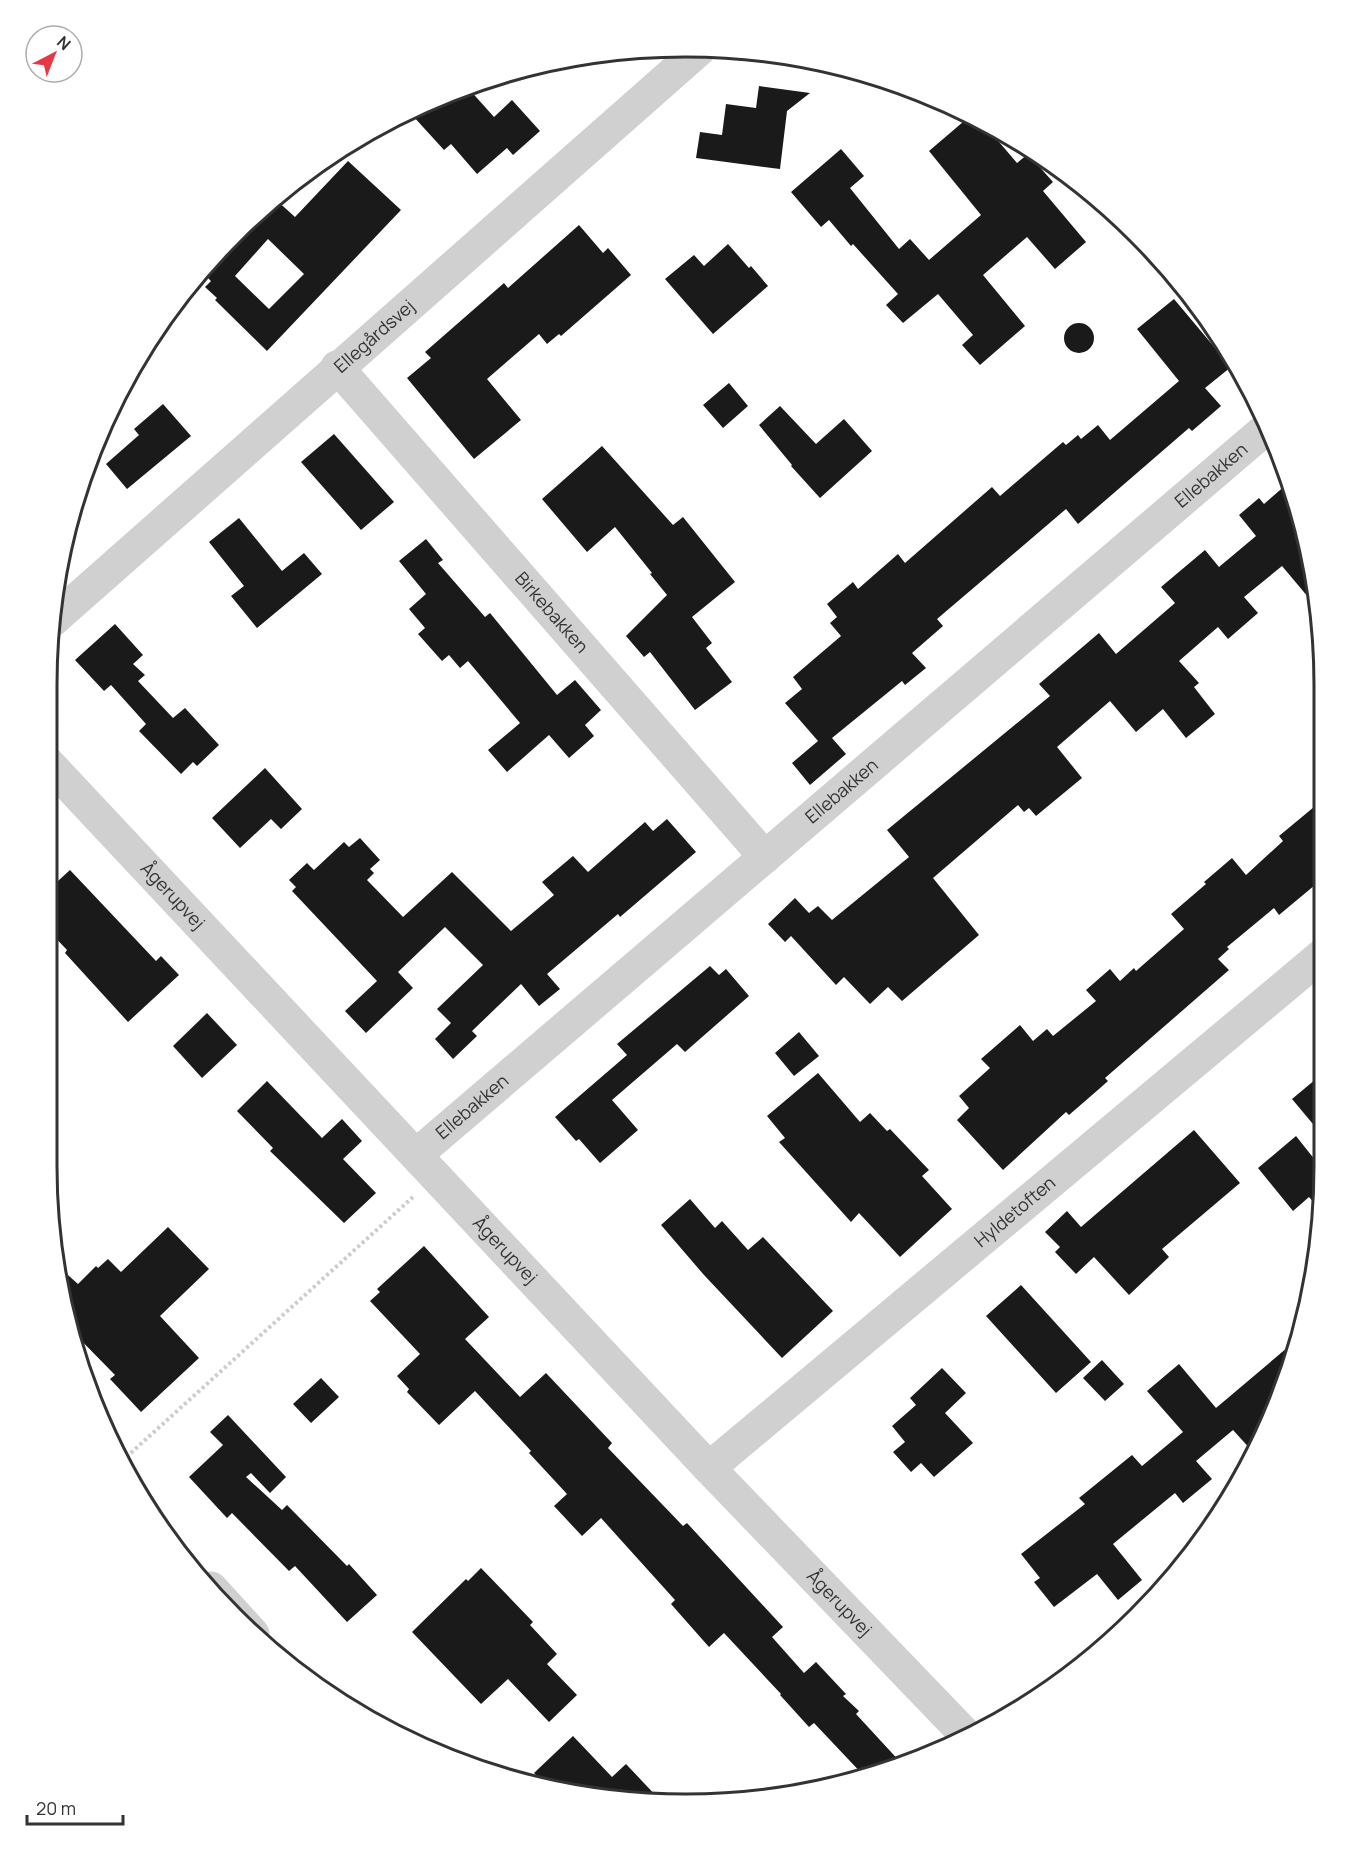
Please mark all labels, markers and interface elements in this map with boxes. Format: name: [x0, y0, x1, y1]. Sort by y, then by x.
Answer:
north arrow: [24, 24, 84, 84]
text: N: [52, 31, 76, 55]
street label: Ellegårdsvej: [328, 294, 419, 378]
street label: Ellebakken: [1169, 437, 1252, 513]
street label: Birkebakken: [510, 566, 594, 658]
street label: Ellebakken: [800, 753, 883, 828]
street label: Ågerupvej: [136, 856, 211, 934]
street label: Ellebakken: [430, 1068, 513, 1144]
street label: Hyldetoften: [969, 1170, 1060, 1252]
street label: Ågerupvej: [468, 1211, 543, 1288]
street label: Ågerupvej: [802, 1564, 878, 1641]
scale bar: [27, 1788, 123, 1826]
text: 20 m: [36, 1796, 76, 1820]

